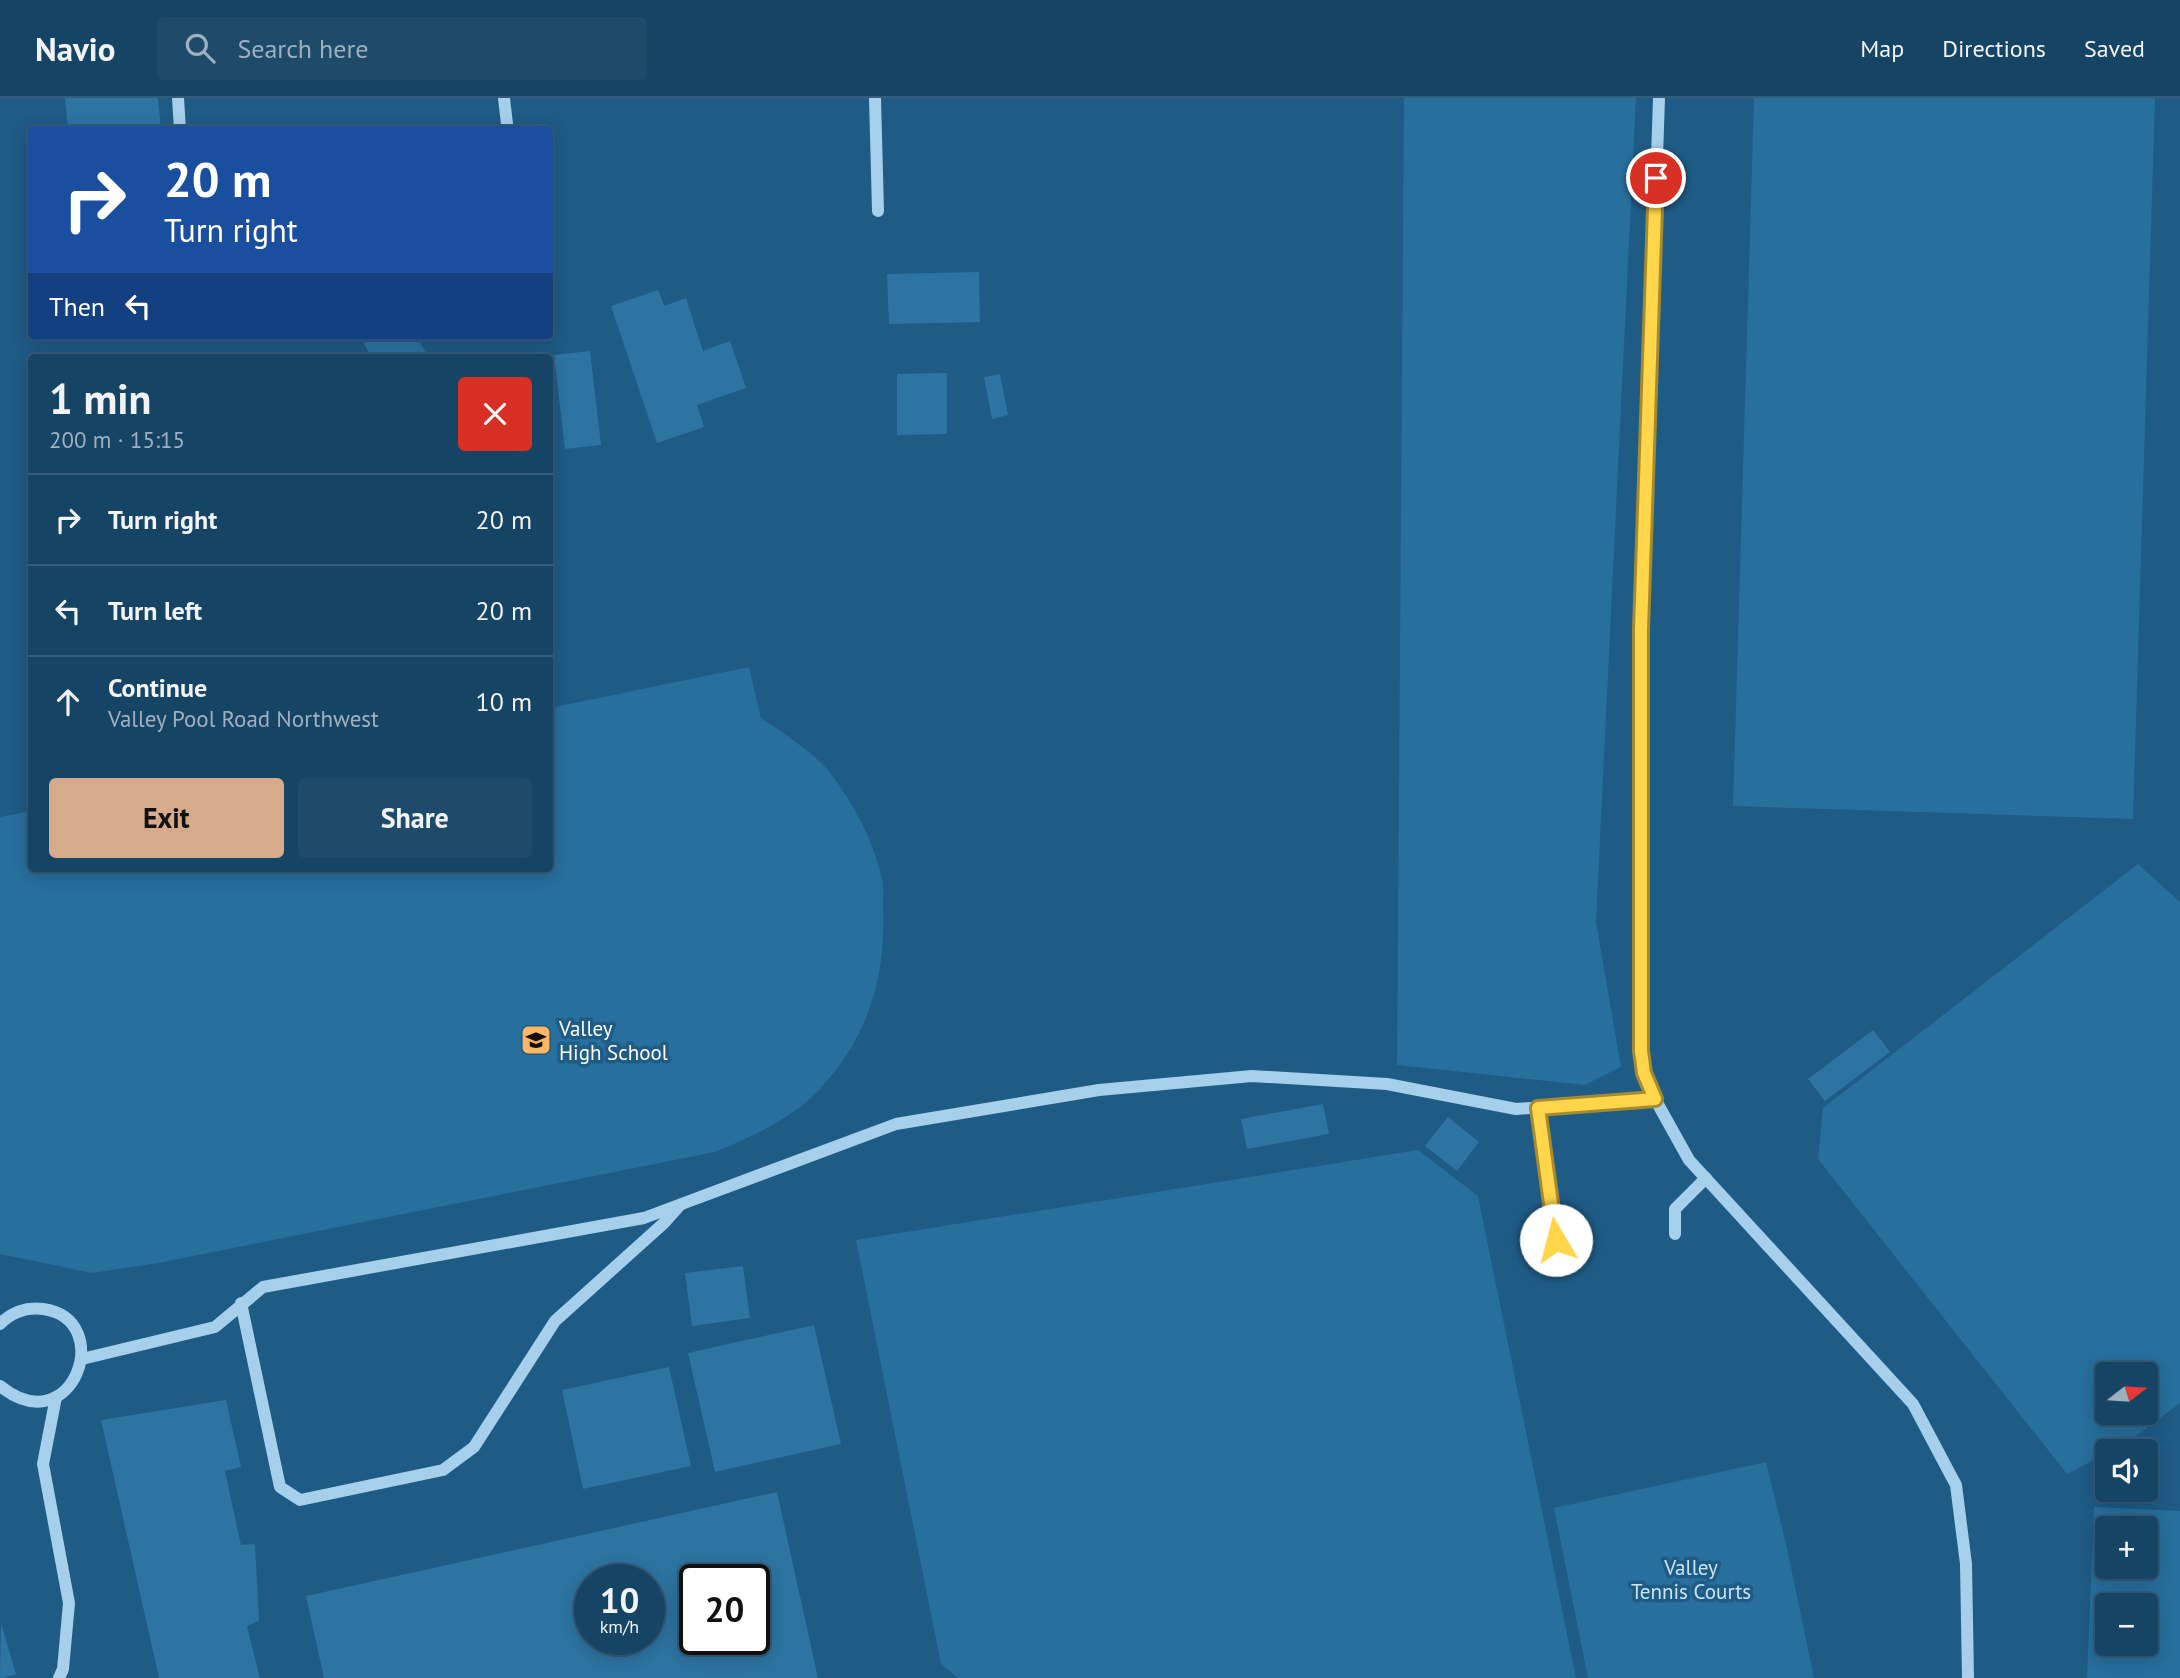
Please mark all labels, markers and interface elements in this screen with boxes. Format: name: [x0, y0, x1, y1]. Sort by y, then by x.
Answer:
search box: [157, 17, 647, 80]
text: Navio: [35, 27, 115, 70]
icon: search: [181, 29, 219, 67]
text: Search here: [237, 32, 369, 65]
text: Map: [1860, 33, 1904, 64]
text: Directions: [1942, 33, 2046, 64]
text: Saved: [2084, 33, 2145, 64]
text: 20 m: [164, 147, 271, 211]
pin: [1626, 148, 1686, 208]
icon: right: [49, 154, 140, 245]
icon: arrive: [1637, 159, 1675, 197]
text: Turn right: [164, 209, 298, 251]
icon: left: [119, 287, 157, 325]
text: Then: [49, 290, 105, 323]
text: 1 min: [49, 371, 151, 426]
button: close: [458, 377, 532, 451]
text: 200 m · 15:15: [49, 425, 185, 454]
icon: right: [49, 501, 87, 539]
text: Turn right: [108, 503, 217, 536]
text: 20 m: [476, 503, 532, 536]
icon: left: [49, 592, 87, 630]
text: Turn left: [108, 594, 202, 627]
text: 20 m: [476, 594, 532, 627]
text: Continue: [108, 671, 207, 704]
icon: ahead: [49, 683, 87, 721]
text: 10 m: [476, 685, 532, 718]
text: Valley Pool Road Northwest: [108, 704, 379, 733]
button: Exit: [49, 778, 284, 858]
button: Share: [298, 778, 532, 858]
place label: Valley High School: [558, 1015, 668, 1066]
school or university icon: Valley High School: [519, 1023, 553, 1057]
position arrow: [1519, 1203, 1593, 1277]
north arrow: [2095, 1362, 2158, 1424]
map controls: [2095, 1362, 2158, 1656]
button: sound: [2095, 1439, 2158, 1502]
button: +: [2095, 1516, 2158, 1579]
park label: Valley Tennis Courts: [1631, 1554, 1751, 1605]
speed limit sign: 20: [679, 1564, 770, 1655]
text: 10: [600, 1577, 639, 1623]
button: −: [2095, 1593, 2158, 1656]
text: km/h: [600, 1615, 639, 1638]

